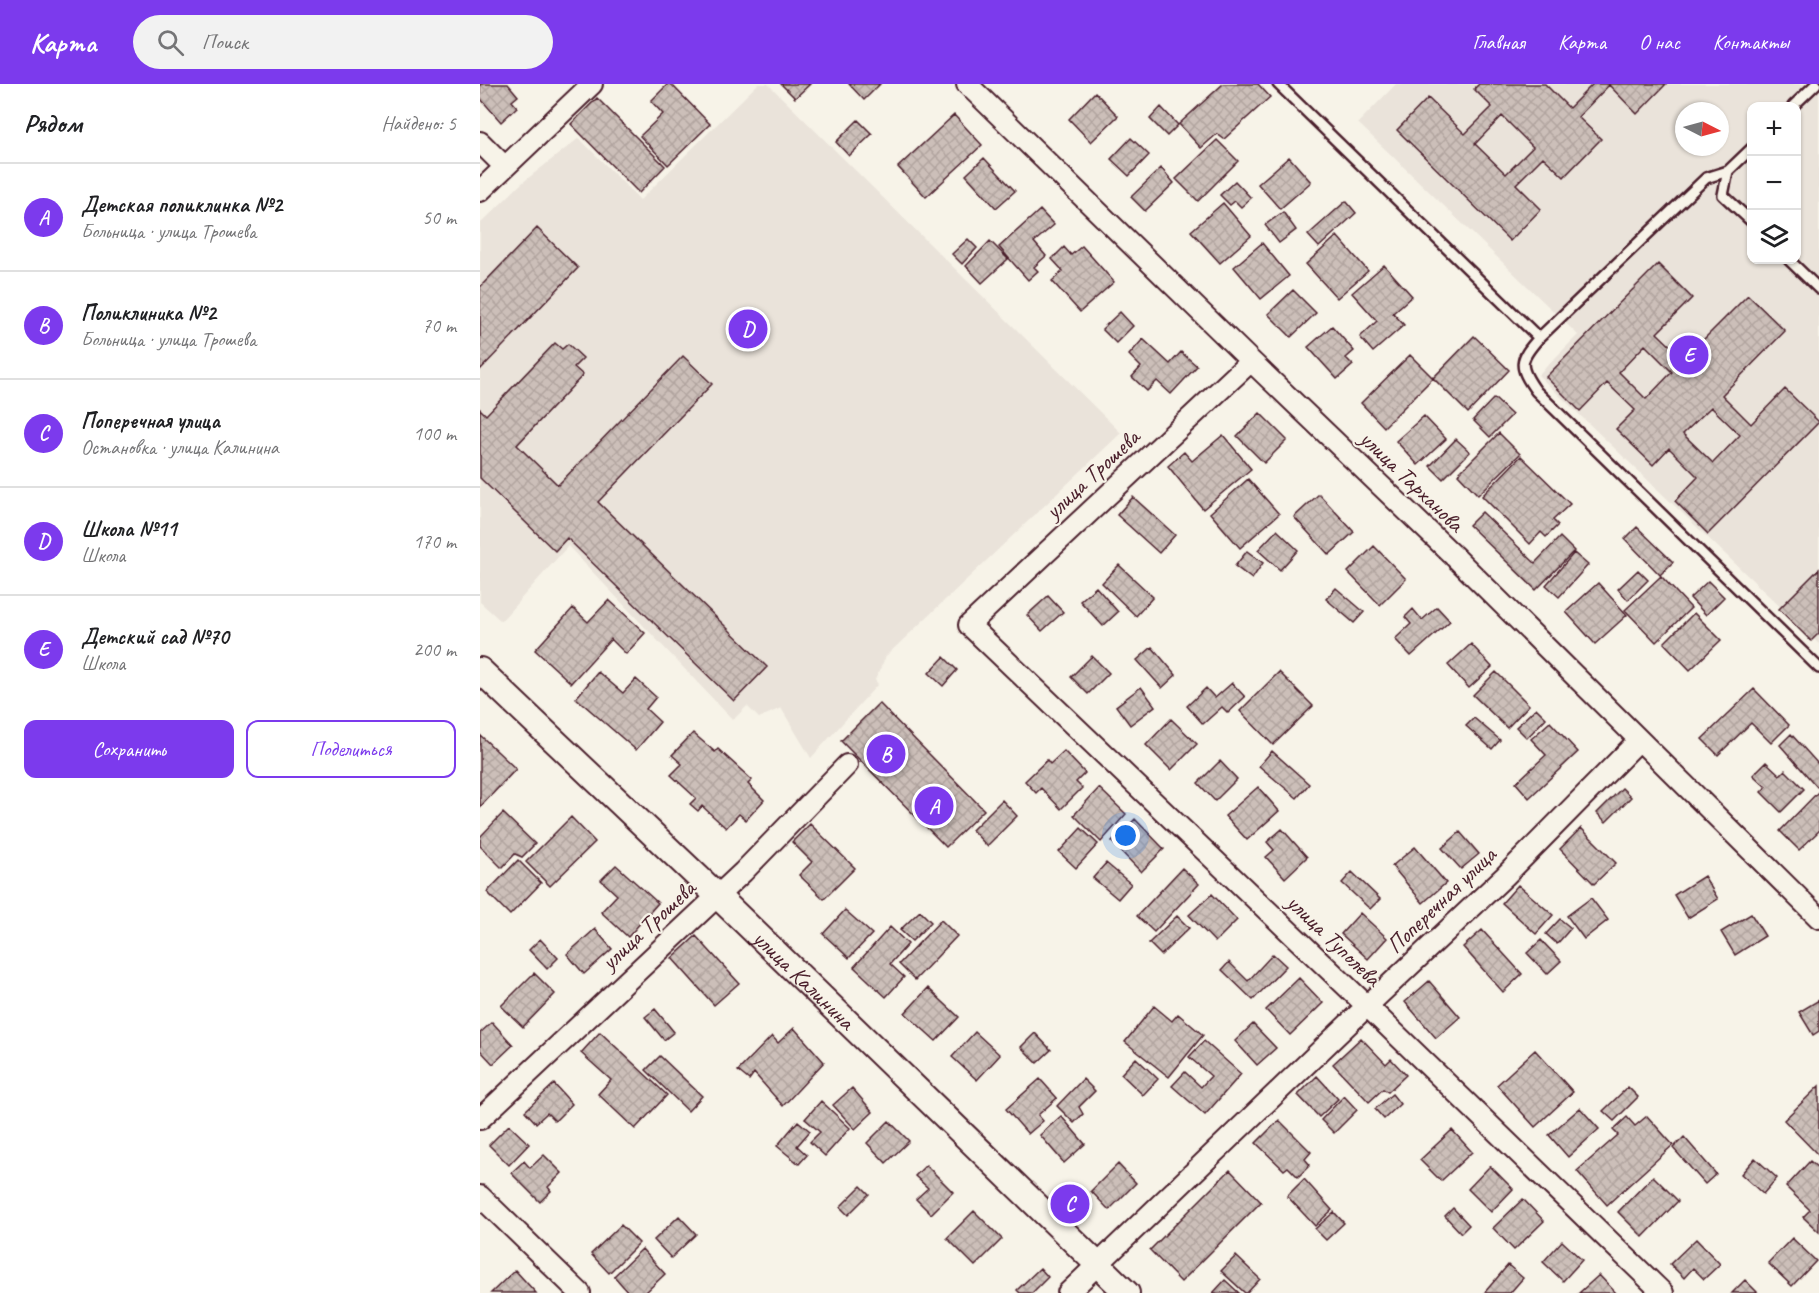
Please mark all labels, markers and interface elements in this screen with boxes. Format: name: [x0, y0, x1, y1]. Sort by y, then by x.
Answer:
search box: [133, 15, 553, 69]
text: Карта: [30, 25, 97, 60]
icon: search: [154, 26, 187, 59]
text: Поиск: [202, 28, 248, 56]
text: Главная: [1472, 29, 1525, 55]
text: Карта: [1558, 29, 1606, 55]
text: О нас: [1639, 29, 1680, 55]
text: Контакты: [1713, 29, 1789, 55]
north arrow: [1675, 102, 1729, 156]
map controls: [1747, 102, 1801, 264]
button: +: [1747, 102, 1801, 156]
text: Рядом: [24, 107, 82, 140]
text: Найдено: 5: [381, 111, 456, 136]
button: −: [1747, 156, 1801, 210]
text: Детская поликлинка №2: [81, 191, 282, 219]
text: A: [38, 205, 49, 230]
text: 50 m: [422, 205, 456, 230]
button: layers: [1747, 210, 1801, 264]
text: Больница · улица Трошева: [81, 219, 256, 244]
text: Поликлиника №2: [81, 299, 216, 327]
pin: D: [728, 306, 768, 352]
text: B: [38, 313, 49, 338]
text: 70 m: [422, 313, 456, 338]
text: Больница · улица Трошева: [81, 327, 256, 352]
pin: E: [1670, 332, 1708, 378]
text: Поперечная улица: [81, 407, 220, 435]
text: C: [39, 421, 48, 446]
text: 100 m: [413, 421, 456, 446]
street label: улица Трошева: [1037, 421, 1147, 527]
street label: улица Тарханова: [1352, 422, 1472, 539]
text: Остановка · улица Калинина: [81, 435, 278, 460]
text: Школа №11: [81, 515, 177, 543]
text: D: [38, 529, 49, 554]
text: 170 m: [413, 529, 456, 554]
text: Школа: [81, 543, 125, 568]
text: Детский сад №70: [81, 623, 229, 651]
text: E: [38, 637, 49, 662]
text: 200 m: [413, 637, 456, 662]
text: Школа: [81, 651, 125, 676]
button: Сохранить: [24, 720, 234, 778]
button: Поделиться: [246, 720, 456, 778]
pin: B: [866, 732, 906, 776]
pin: A: [914, 784, 954, 828]
your location: [1111, 821, 1140, 850]
street label: Поперечная улица: [1380, 839, 1503, 960]
street label: улица Трошева: [593, 872, 703, 978]
street label: улица Туполева: [1279, 886, 1389, 994]
street label: улица Калинина: [745, 922, 862, 1037]
pin: C: [1050, 1182, 1090, 1226]

